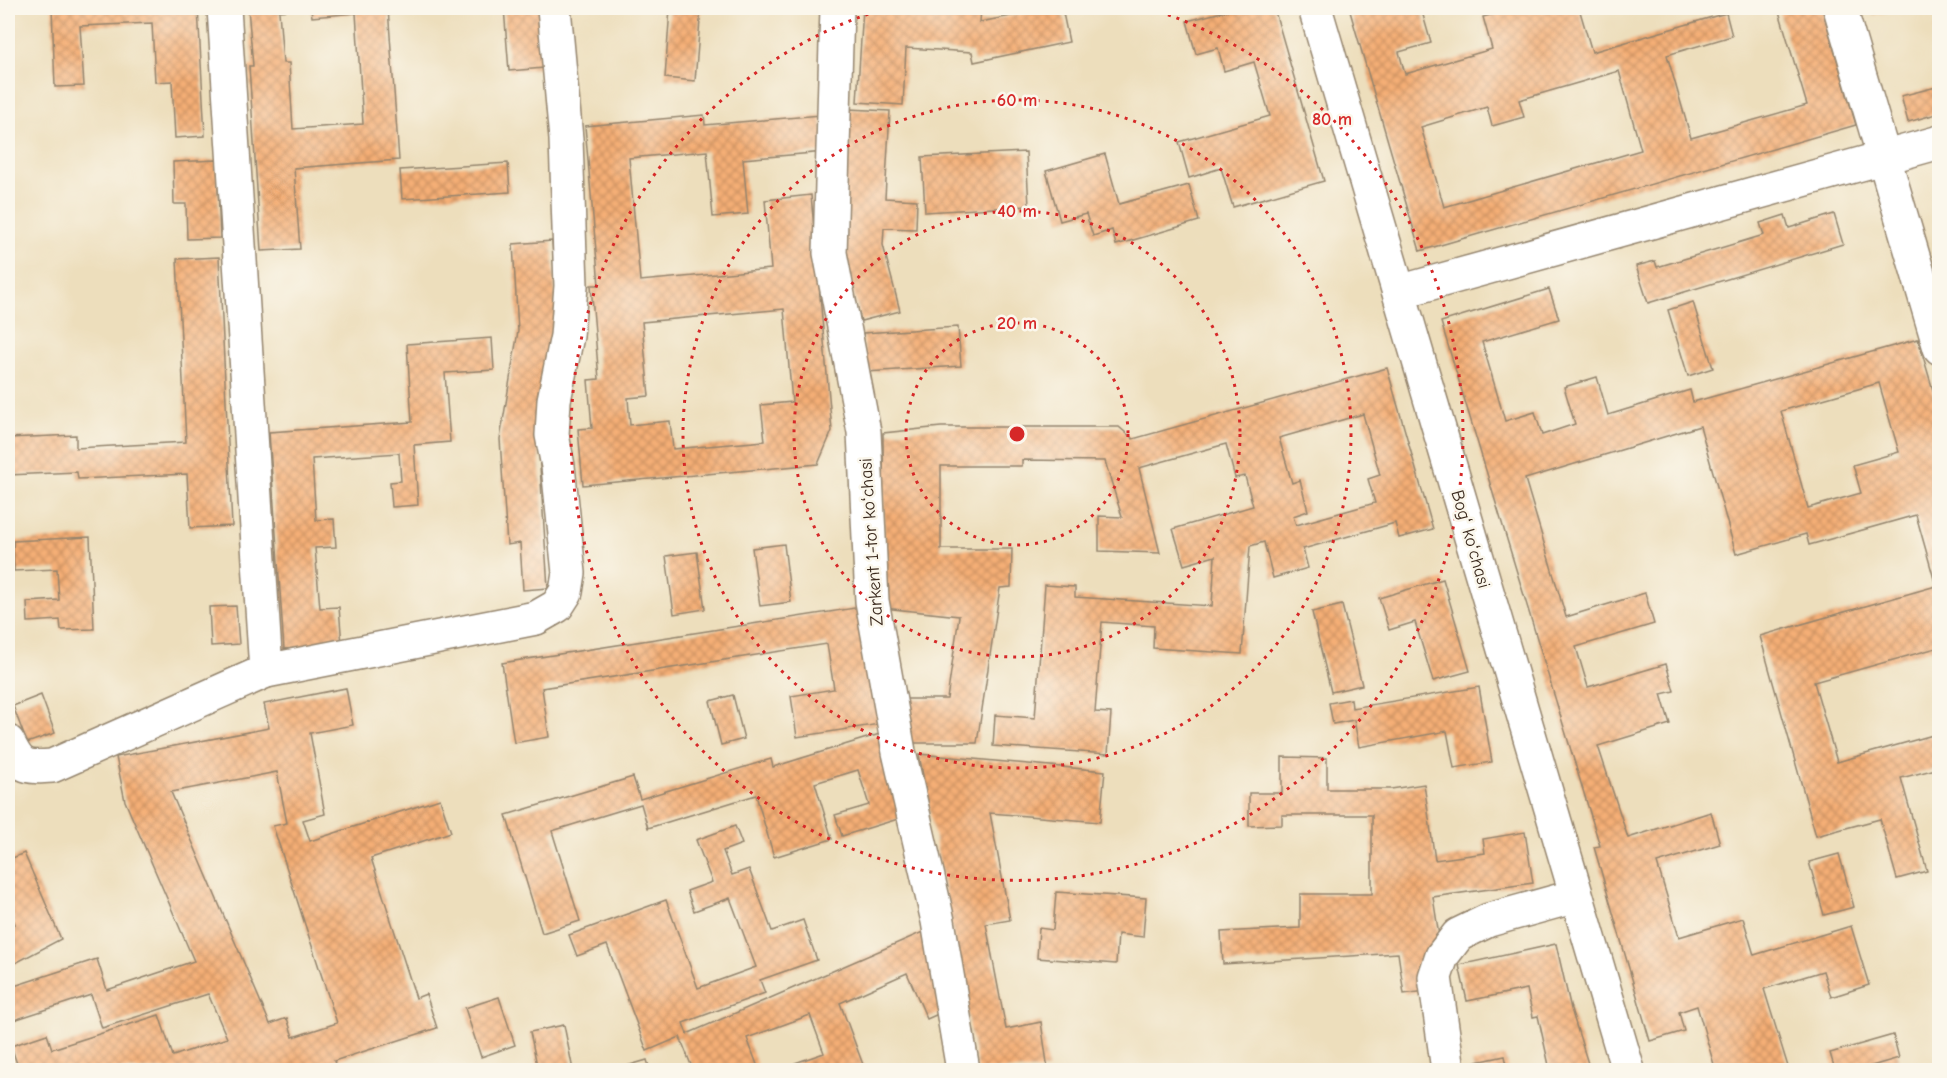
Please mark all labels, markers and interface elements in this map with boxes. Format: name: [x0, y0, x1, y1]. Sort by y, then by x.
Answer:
text: 60 m: [997, 90, 1037, 111]
text: 80 m: [1312, 109, 1352, 130]
text: 40 m: [997, 201, 1037, 222]
text: 20 m: [997, 313, 1037, 334]
centre of rings: [1007, 424, 1027, 444]
street label: Zarkent 1-tor koʻchasi: [855, 457, 888, 627]
street label: Bogʻ koʻchasi: [1446, 488, 1495, 591]

